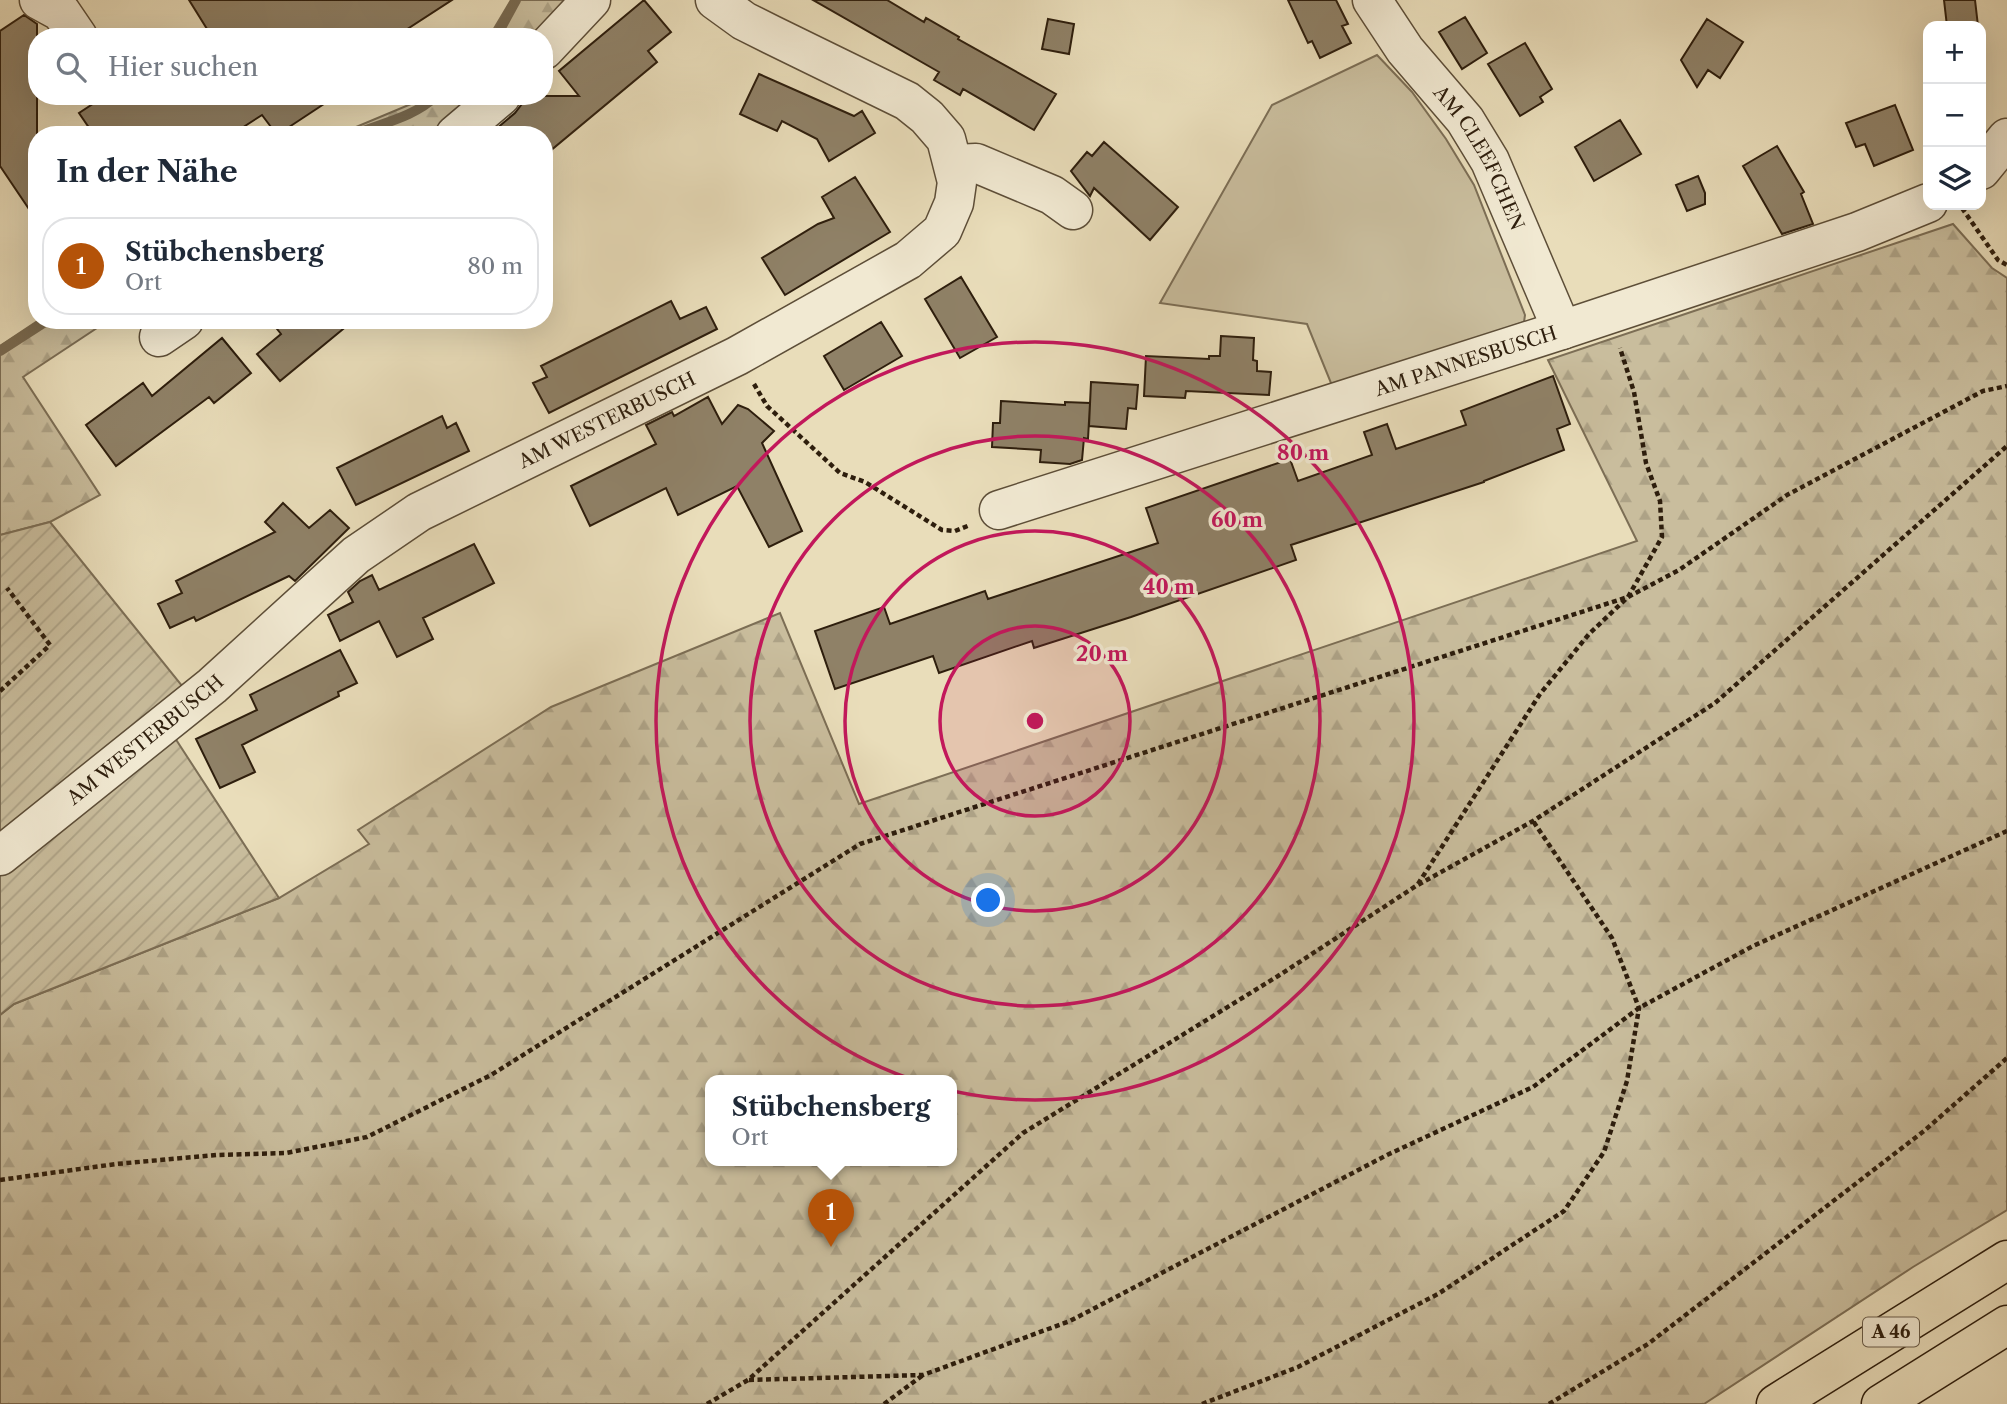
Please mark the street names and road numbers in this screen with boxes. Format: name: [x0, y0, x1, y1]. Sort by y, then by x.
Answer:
street label: AM CLEEFCHEN: [1428, 80, 1529, 233]
street label: AM PANNESBUSCH: [1371, 321, 1560, 401]
street label: AM WESTERBUSCH: [514, 367, 699, 473]
street label: AM WESTERBUSCH: [61, 670, 228, 810]
road number: A 46: [1863, 1317, 1919, 1346]

